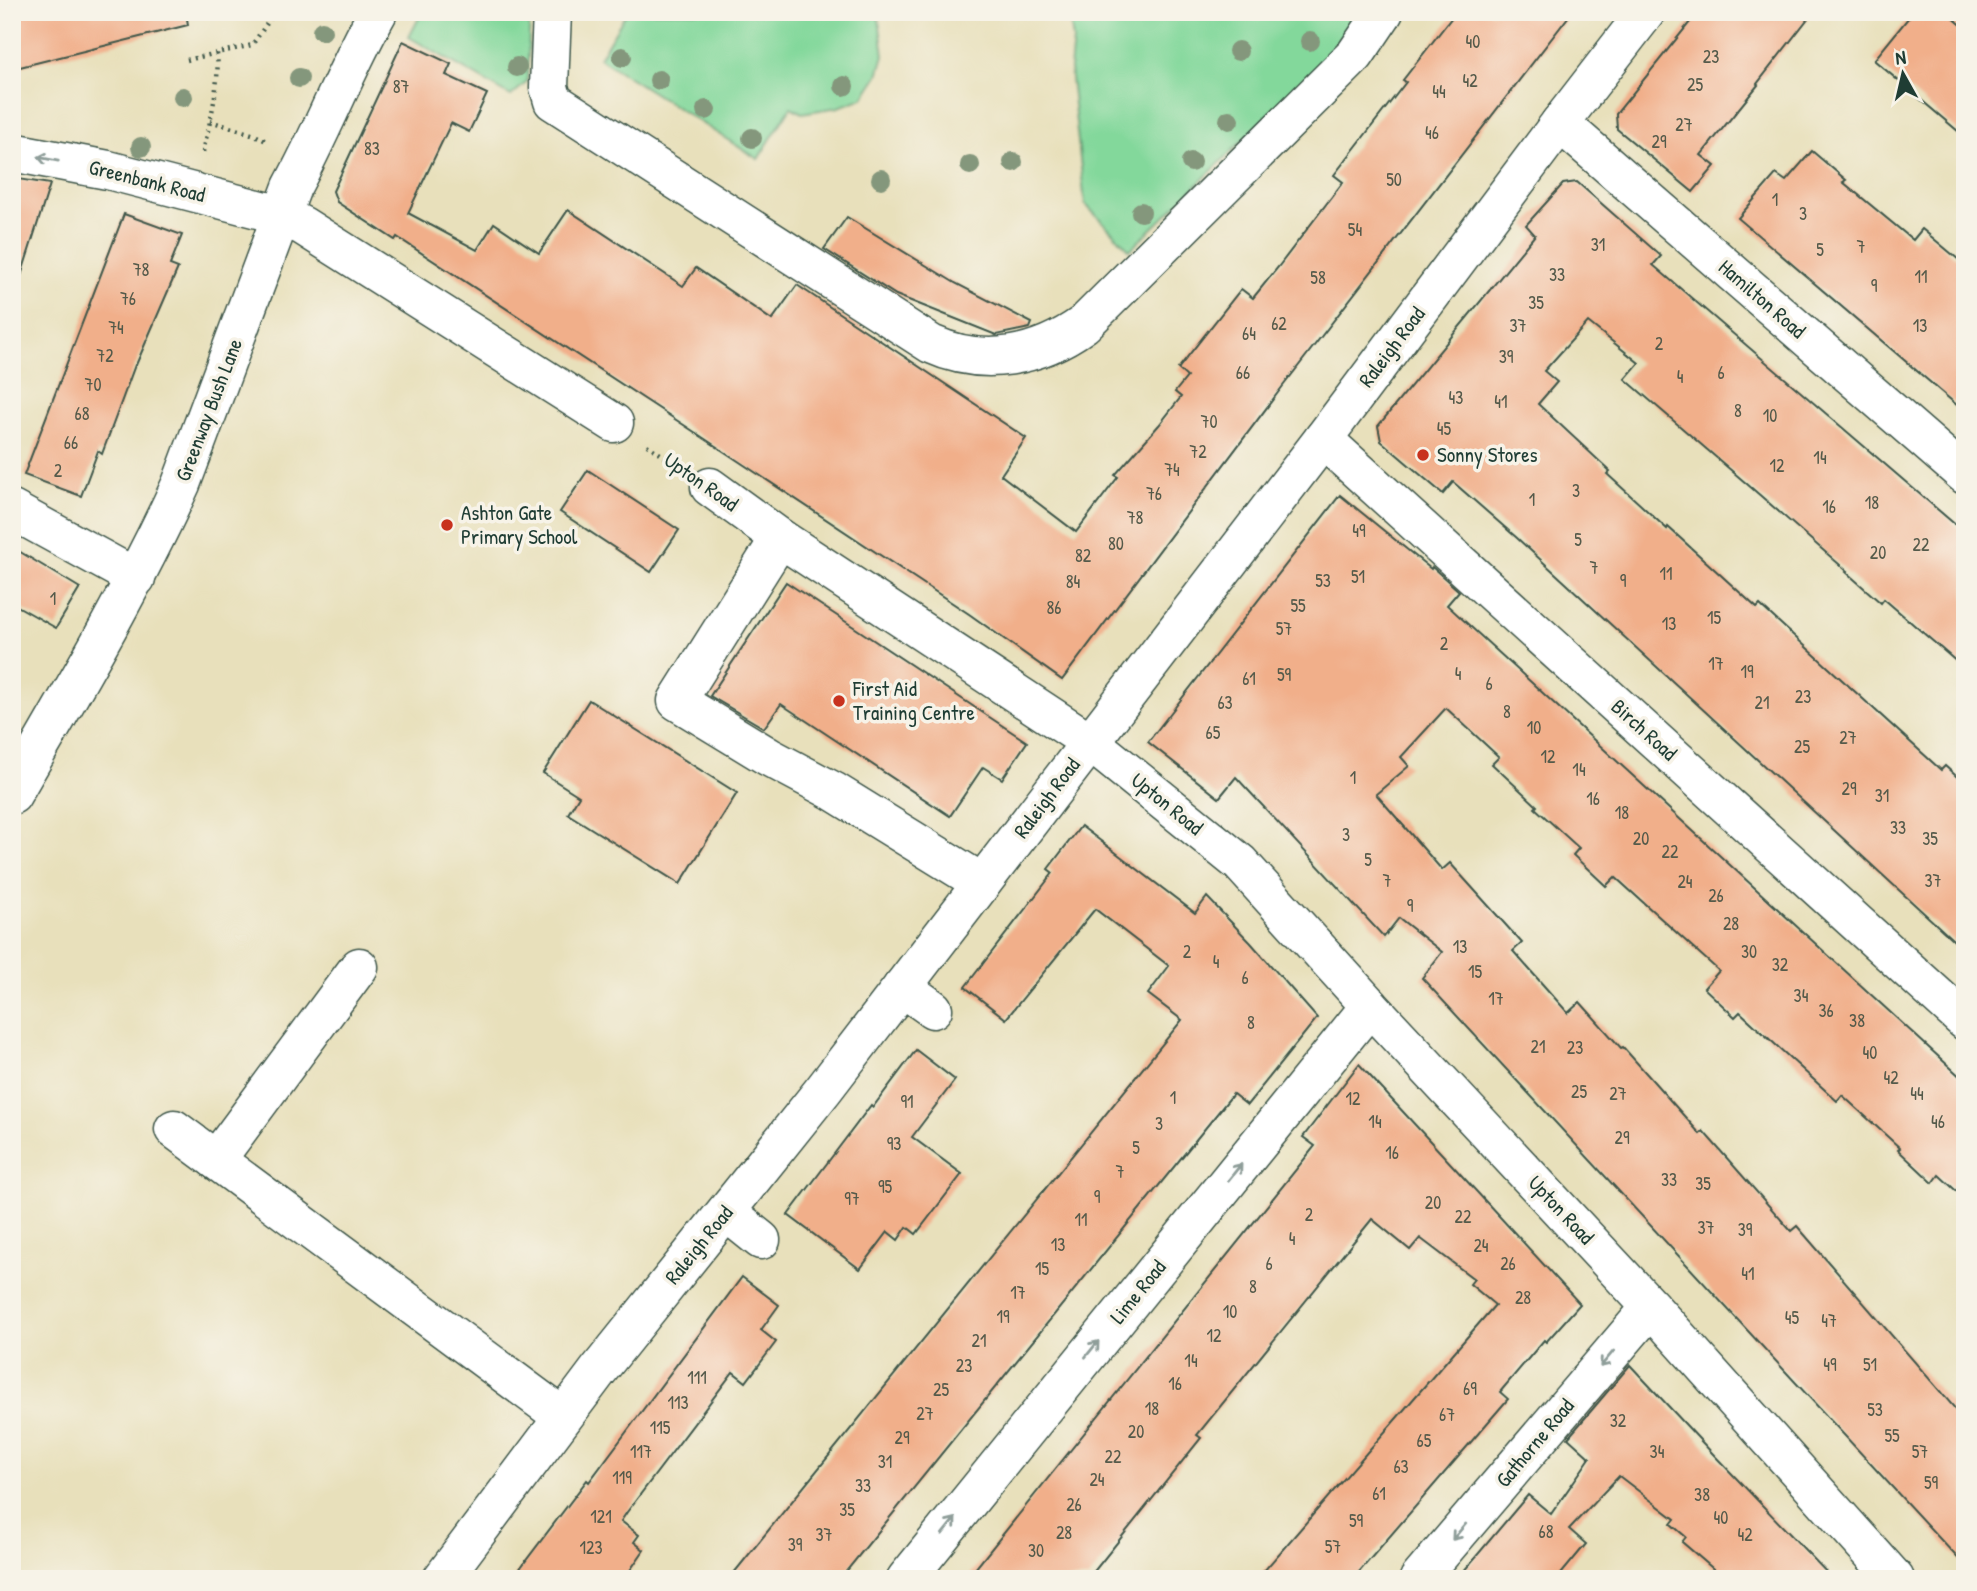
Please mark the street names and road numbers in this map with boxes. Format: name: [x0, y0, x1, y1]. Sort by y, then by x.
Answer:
street label: Greenbank Road: [86, 152, 208, 209]
street label: Hamilton Road: [1712, 253, 1812, 345]
street label: Raleigh Road: [1352, 301, 1431, 393]
street label: Greenway Bush Lane: [168, 334, 249, 485]
street label: Upton Road: [658, 445, 744, 518]
street label: Birch Road: [1605, 692, 1684, 767]
street label: Raleigh Road: [1007, 752, 1086, 844]
street label: Upton Road: [1125, 766, 1209, 842]
street label: Upton Road: [1522, 1169, 1601, 1251]
street label: Raleigh Road: [658, 1199, 739, 1290]
street label: Lime Road: [1103, 1254, 1172, 1330]
street label: Gathorne Road: [1489, 1392, 1580, 1493]

